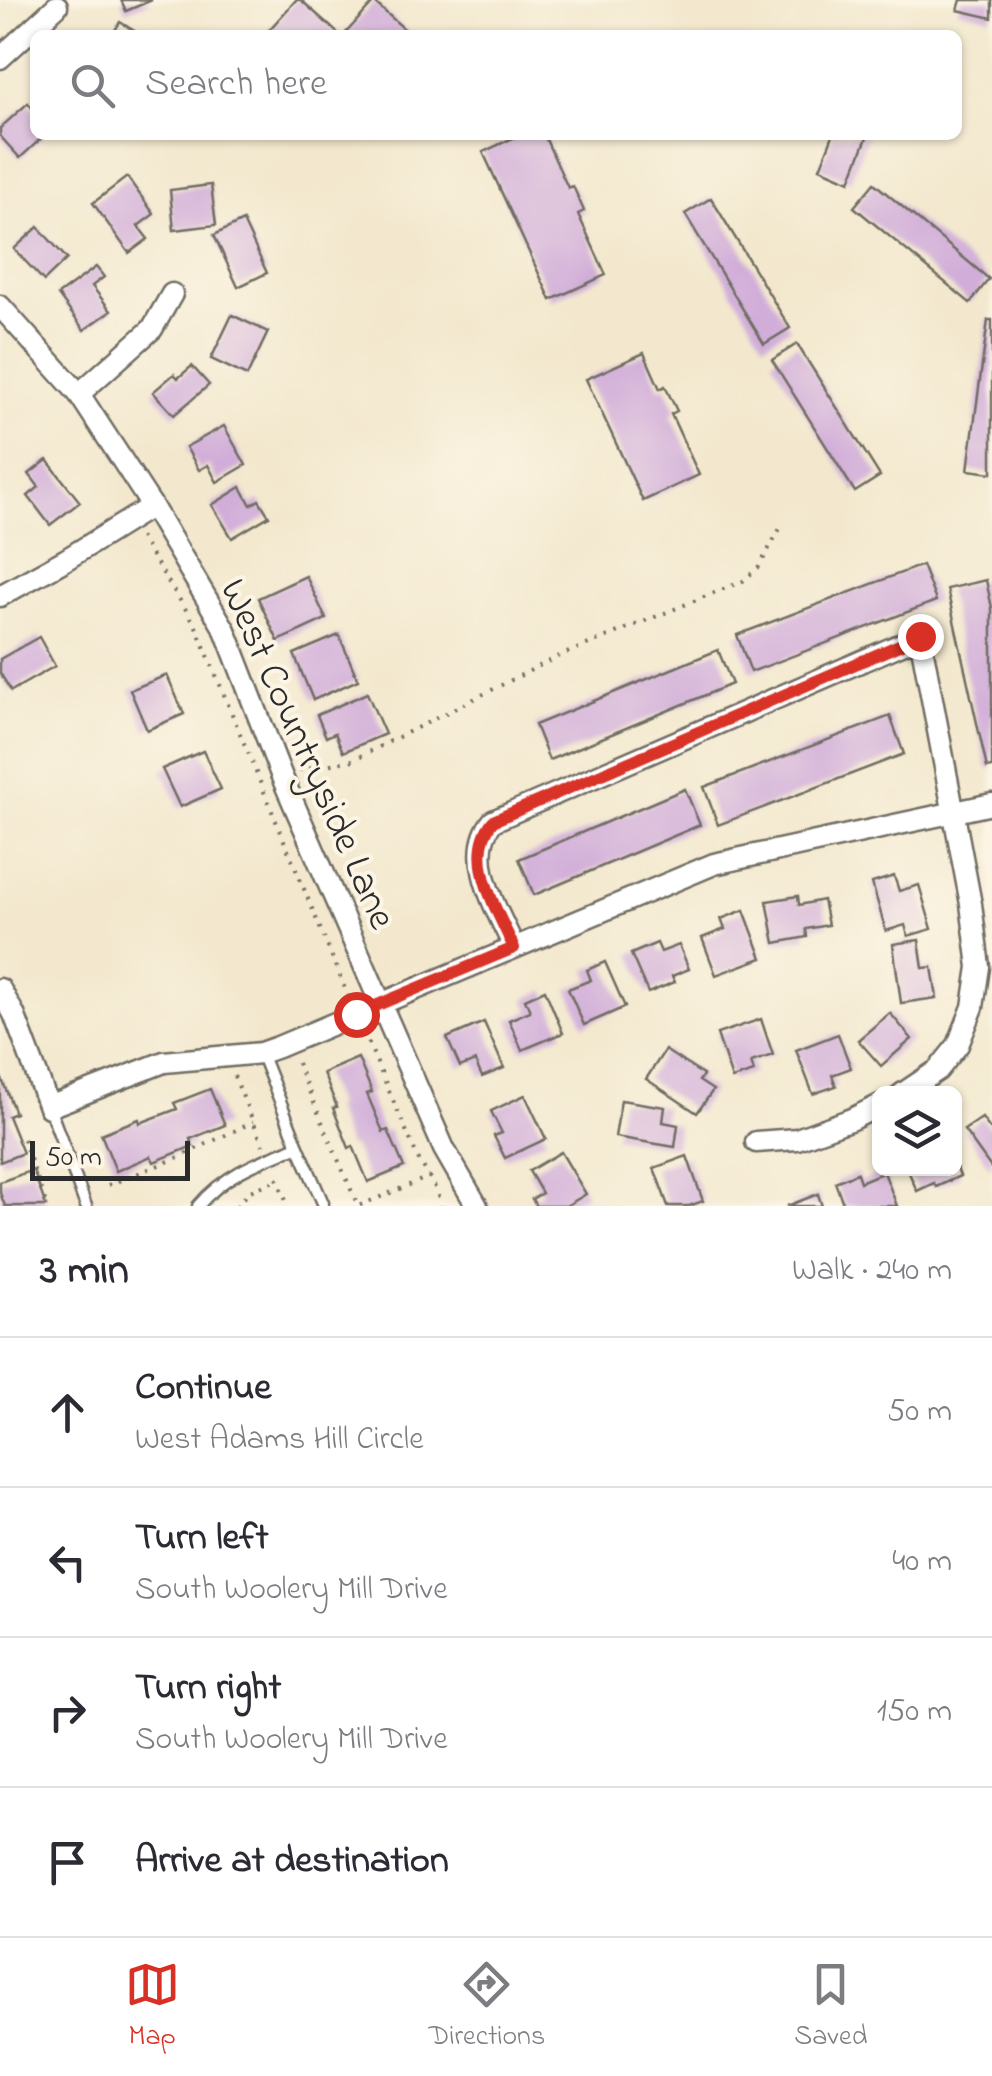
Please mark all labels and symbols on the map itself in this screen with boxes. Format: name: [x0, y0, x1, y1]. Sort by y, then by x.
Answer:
street label: West Countryside Lane: [202, 570, 410, 940]
route end: [898, 614, 944, 660]
route start: [334, 992, 380, 1038]
scale bar: [30, 1136, 190, 1180]

